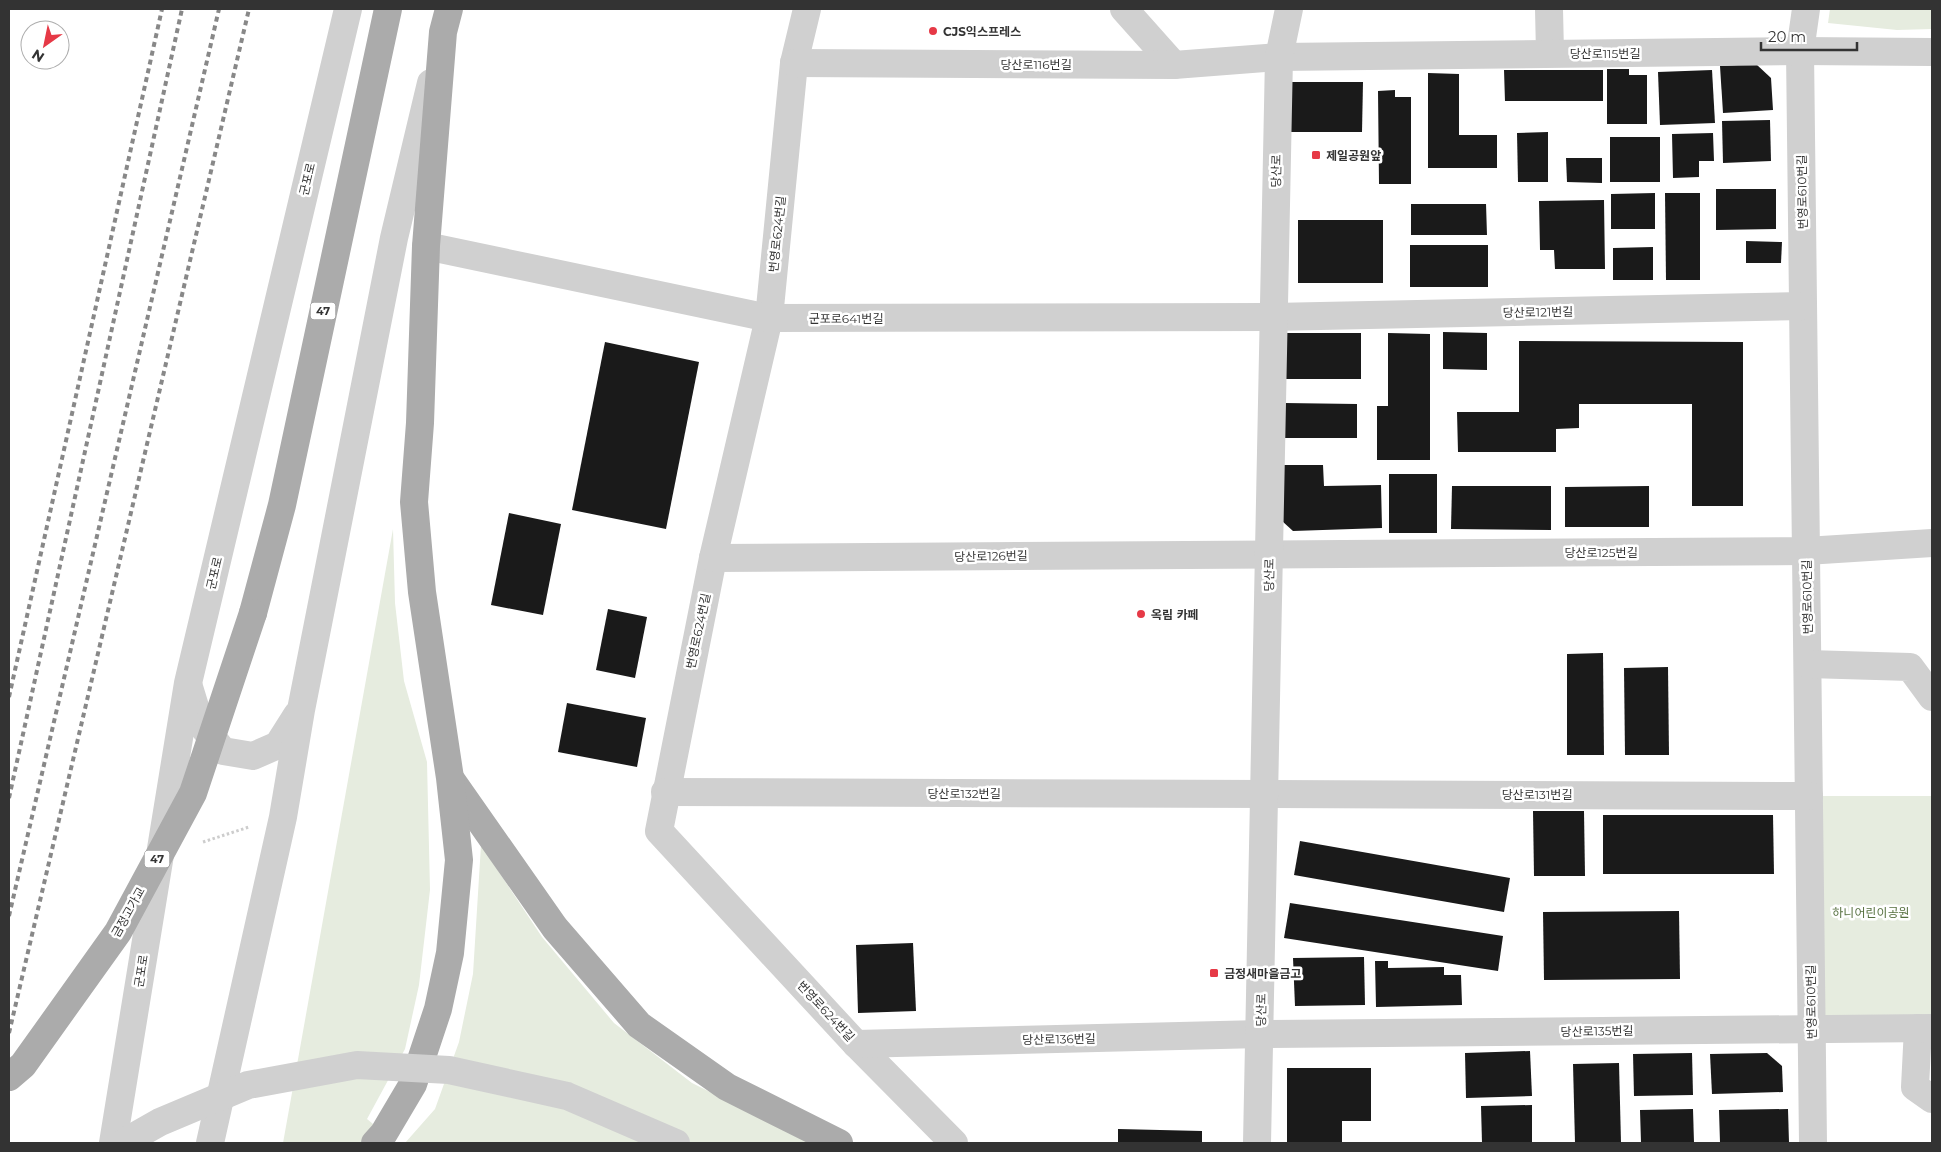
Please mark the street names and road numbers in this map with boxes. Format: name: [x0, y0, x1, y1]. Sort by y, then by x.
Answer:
street label: 당산로115번길: [1570, 46, 1640, 61]
street label: 당산로116번길: [1000, 57, 1072, 72]
street label: 당산로: [1268, 154, 1284, 188]
street label: 번영로610번길: [1794, 154, 1810, 230]
street label: 군포로: [296, 161, 318, 197]
street label: 번영로624번길: [766, 195, 788, 273]
road number: 47: [310, 302, 336, 320]
street label: 당산로121번길: [1503, 304, 1573, 320]
street label: 군포로641번길: [809, 311, 883, 326]
street label: 당산로125번길: [1564, 545, 1638, 560]
street label: 당산로126번길: [954, 548, 1028, 564]
street label: 군포로: [203, 555, 225, 591]
street label: 당산로: [1261, 558, 1277, 592]
street label: 번영로610번길: [1799, 559, 1815, 635]
street label: 번영로624번길: [683, 592, 713, 670]
street label: 당산로132번길: [927, 786, 1001, 801]
street label: 당산로131번길: [1502, 787, 1572, 802]
road number: 47: [144, 851, 170, 868]
street label: 금정고가교: [108, 884, 148, 940]
street label: 군포로: [131, 953, 151, 989]
street label: 번영로610번길: [1803, 964, 1819, 1040]
street label: 번영로624번길: [794, 978, 858, 1044]
street label: 당산로: [1253, 993, 1269, 1027]
street label: 당산로135번길: [1560, 1023, 1634, 1039]
street label: 당산로136번길: [1022, 1031, 1096, 1047]

